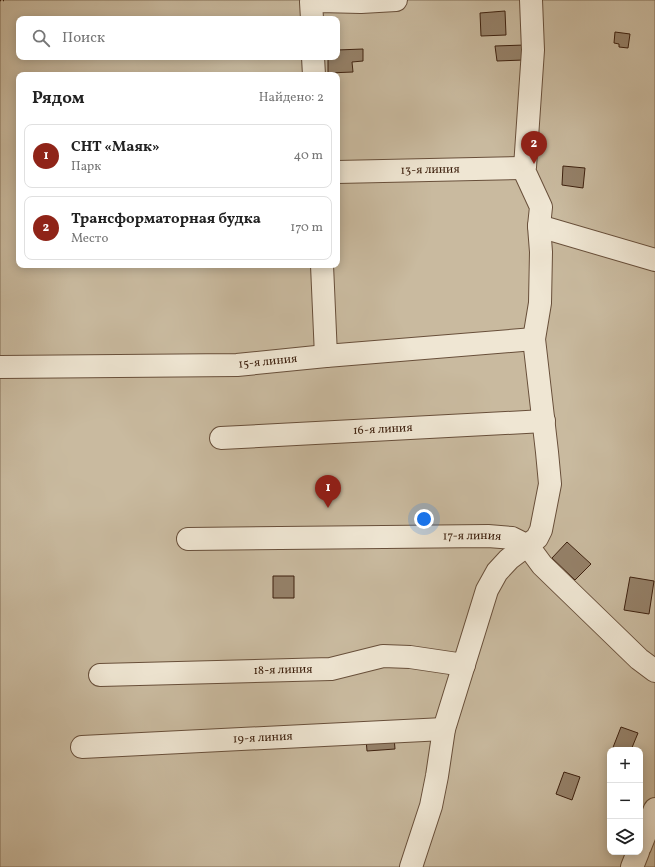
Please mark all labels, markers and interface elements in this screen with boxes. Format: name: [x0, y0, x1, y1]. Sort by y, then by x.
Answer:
search box: [16, 16, 340, 60]
icon: search: [30, 27, 52, 49]
text: Поиск: [62, 28, 105, 49]
text: Рядом: [32, 87, 85, 110]
text: Найдено: 2: [259, 89, 324, 107]
pin: 2: [521, 131, 547, 164]
text: СНТ «Маяк»: [71, 137, 160, 158]
text: 1: [43, 147, 49, 165]
text: 40 m: [294, 147, 323, 165]
text: Парк: [71, 158, 101, 176]
street label: 13-я линия: [400, 161, 460, 179]
text: Трансформаторная будка: [71, 209, 261, 230]
text: 2: [43, 219, 49, 237]
text: 170 m: [290, 219, 323, 237]
text: Место: [71, 230, 108, 248]
street label: 15-я линия: [238, 351, 298, 373]
street label: 16-я линия: [353, 420, 413, 439]
pin: 1: [315, 475, 341, 508]
your location: [414, 509, 434, 529]
street label: 17-я линия: [443, 528, 502, 545]
street label: 18-я линия: [253, 661, 313, 679]
street label: 19-я линия: [233, 729, 293, 747]
map controls: [607, 747, 643, 855]
button: +: [607, 747, 643, 783]
button: −: [607, 783, 643, 819]
button: layers: [607, 819, 643, 855]

